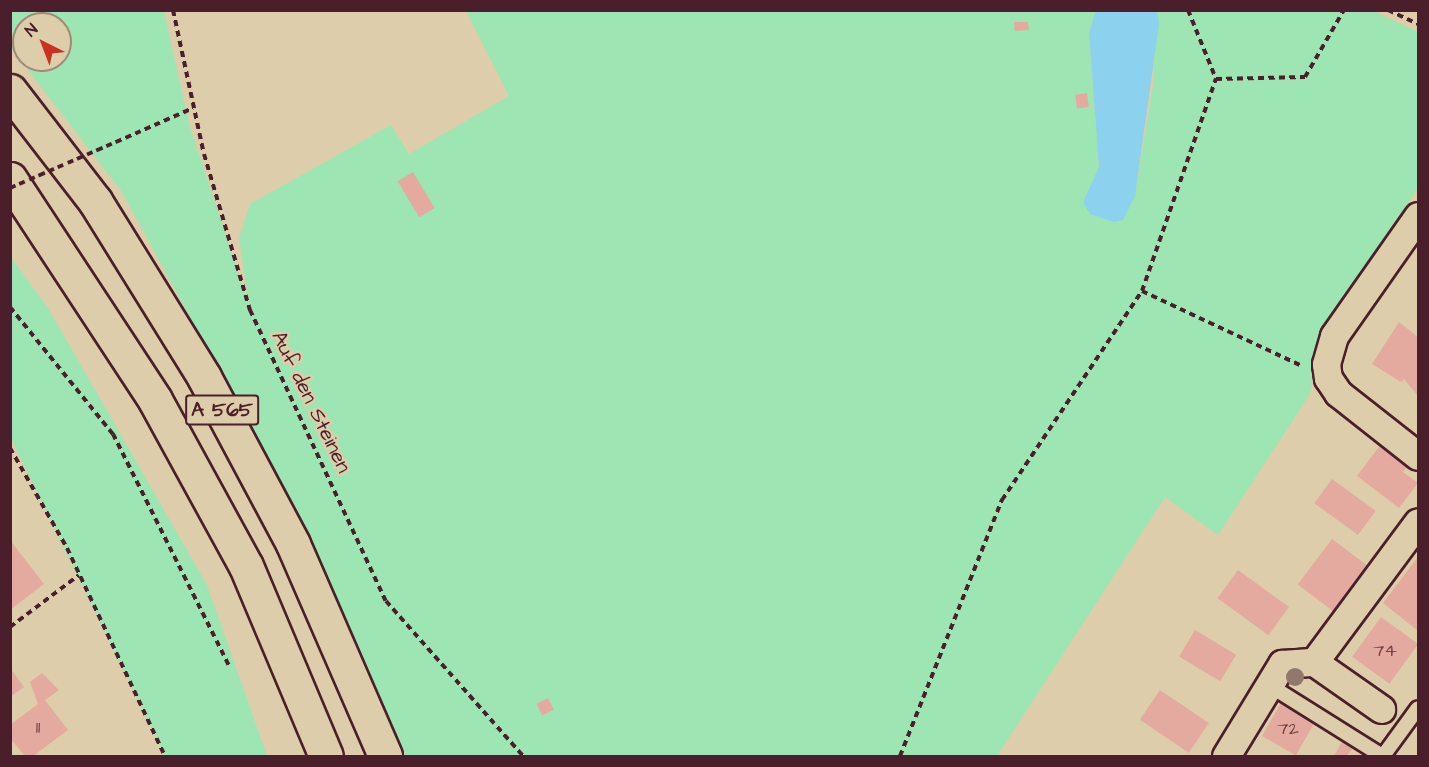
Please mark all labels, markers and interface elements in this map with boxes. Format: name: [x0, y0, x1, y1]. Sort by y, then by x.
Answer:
north arrow: [12, 12, 72, 72]
text: N: [20, 19, 42, 42]
street label: Auf den Steinen: [266, 327, 356, 477]
road number: A 565: [184, 393, 260, 427]
house number: 74: [1373, 640, 1397, 662]
house number: 11: [36, 717, 40, 739]
house number: 72: [1277, 718, 1299, 740]

